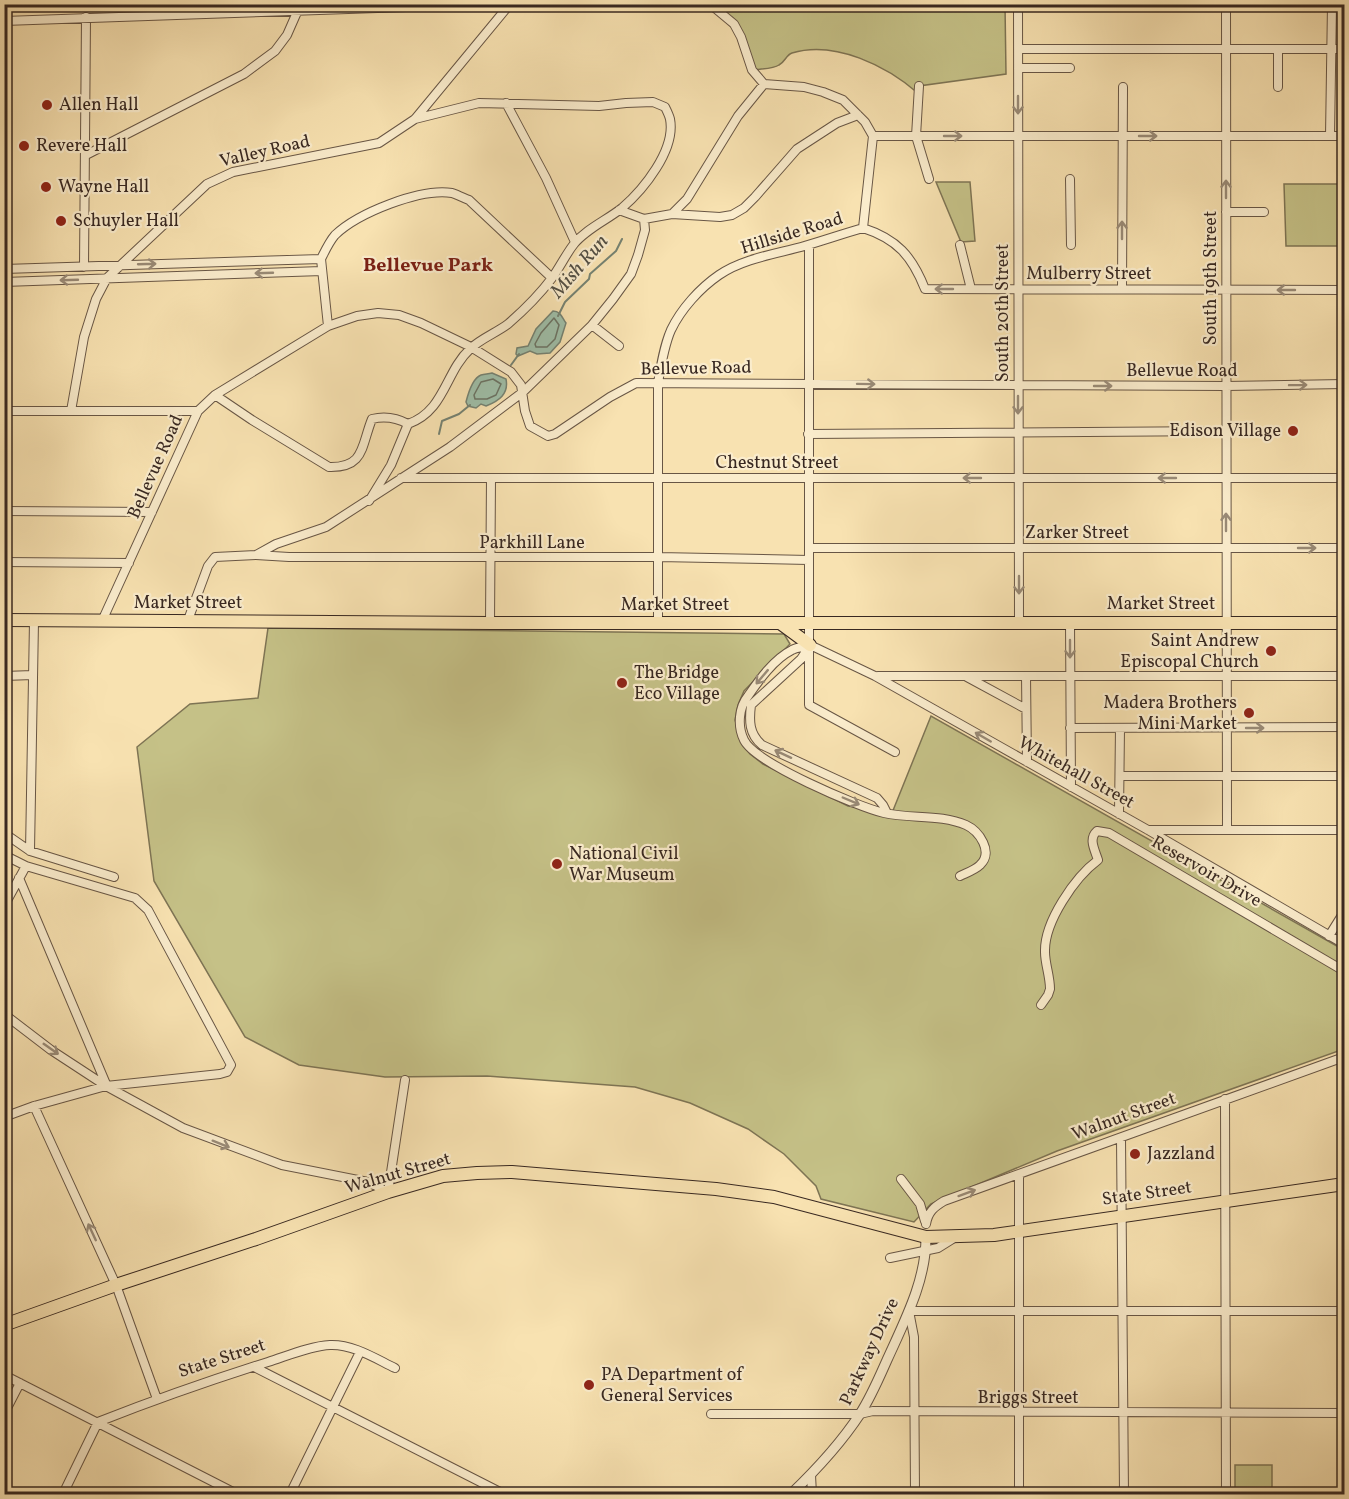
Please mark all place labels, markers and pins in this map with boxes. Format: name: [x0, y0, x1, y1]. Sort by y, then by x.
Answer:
place label: Allen Hall: [59, 93, 139, 118]
marker: Allen Hall: [40, 98, 54, 112]
place label: Revere Hall: [36, 134, 127, 159]
marker: Revere Hall: [17, 139, 31, 153]
place label: Wayne Hall: [58, 175, 149, 200]
marker: Wayne Hall: [39, 180, 53, 194]
place label: Schuyler Hall: [73, 209, 179, 234]
marker: Schuyler Hall: [54, 214, 68, 228]
place label: Edison Village: [1169, 419, 1281, 444]
marker: Edison Village: [1286, 424, 1300, 438]
place label: Saint Andrew Episcopal Church: [1120, 629, 1259, 675]
marker: Saint Andrew Episcopal Church: [1264, 644, 1278, 658]
place label: The Bridge Eco Village: [634, 661, 720, 707]
marker: The Bridge Eco Village: [615, 676, 629, 690]
place label: Madera Brothers Mini Market: [1103, 691, 1237, 737]
marker: Madera Brothers Mini Market: [1242, 706, 1256, 720]
place label: National Civil War Museum: [569, 842, 679, 888]
marker: National Civil War Museum: [550, 857, 564, 871]
place label: Jazzland: [1147, 1142, 1215, 1167]
marker: Jazzland: [1128, 1147, 1142, 1161]
place label: PA Department of General Services: [601, 1363, 744, 1409]
marker: PA Department of General Services: [582, 1378, 596, 1392]

